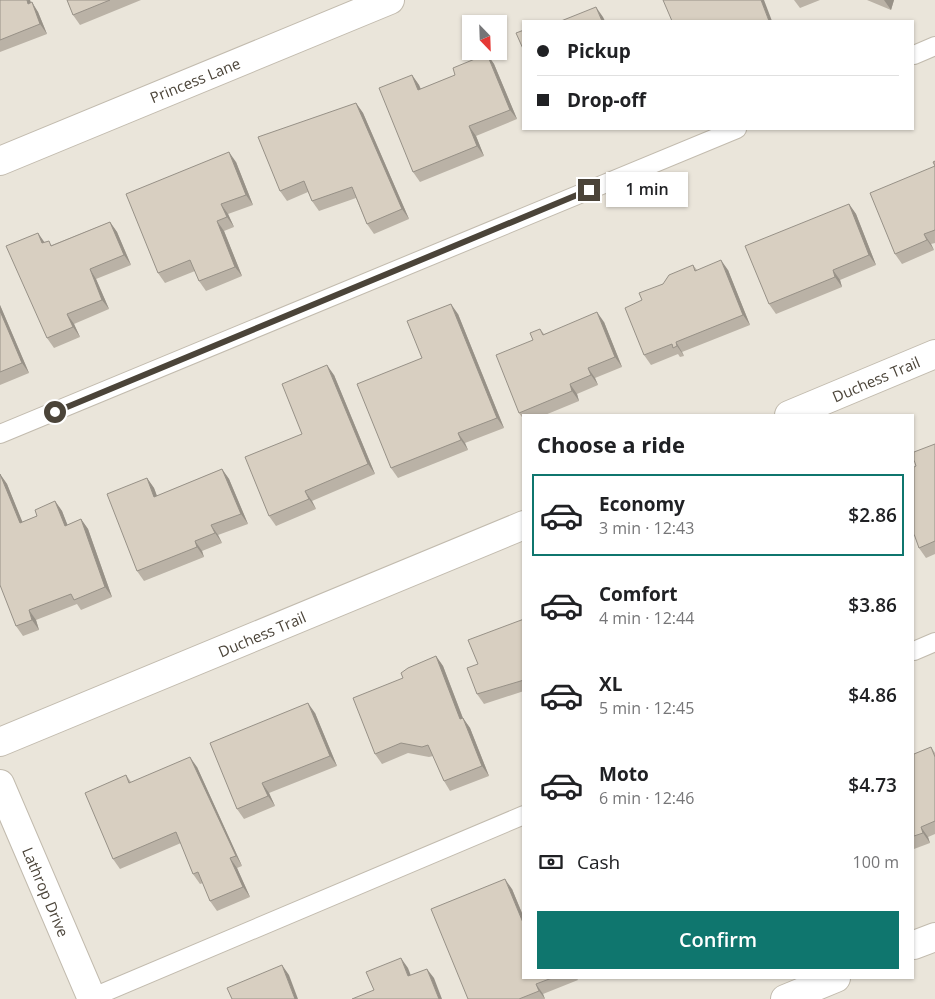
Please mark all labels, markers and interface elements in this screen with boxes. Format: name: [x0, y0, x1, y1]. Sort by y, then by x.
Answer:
north arrow: [462, 15, 508, 60]
map controls: [462, 15, 507, 60]
text: Pickup: [567, 38, 631, 64]
street label: Princess Lane: [147, 53, 243, 107]
text: Drop-off: [567, 87, 646, 113]
callout: 1 min: [606, 172, 689, 208]
text: 1 min: [625, 178, 669, 200]
route end: [578, 179, 600, 201]
street label: Duchess Trail: [829, 352, 923, 406]
route start: [44, 401, 66, 423]
text: Choose a ride: [537, 429, 685, 459]
text: Economy: [599, 491, 685, 517]
icon: car: [539, 493, 584, 538]
text: $2.86: [848, 502, 897, 528]
text: 3 min · 12:43: [599, 517, 694, 539]
text: Comfort: [599, 581, 678, 607]
icon: car: [539, 583, 584, 628]
text: $3.86: [848, 592, 897, 618]
street label: Duchess Trail: [215, 607, 309, 661]
text: 4 min · 12:44: [599, 607, 694, 629]
text: XL: [599, 671, 622, 697]
icon: car: [539, 673, 584, 718]
text: $4.86: [848, 682, 897, 708]
text: 5 min · 12:45: [599, 697, 694, 719]
text: Moto: [599, 761, 649, 787]
icon: car: [539, 763, 584, 808]
text: $4.73: [848, 772, 897, 798]
text: 6 min · 12:46: [599, 787, 694, 809]
street label: Lathrop Drive: [18, 844, 74, 940]
icon: cash: [537, 848, 565, 876]
text: Cash: [577, 849, 620, 875]
text: 100 m: [853, 851, 899, 873]
button: Confirm: [537, 911, 899, 969]

